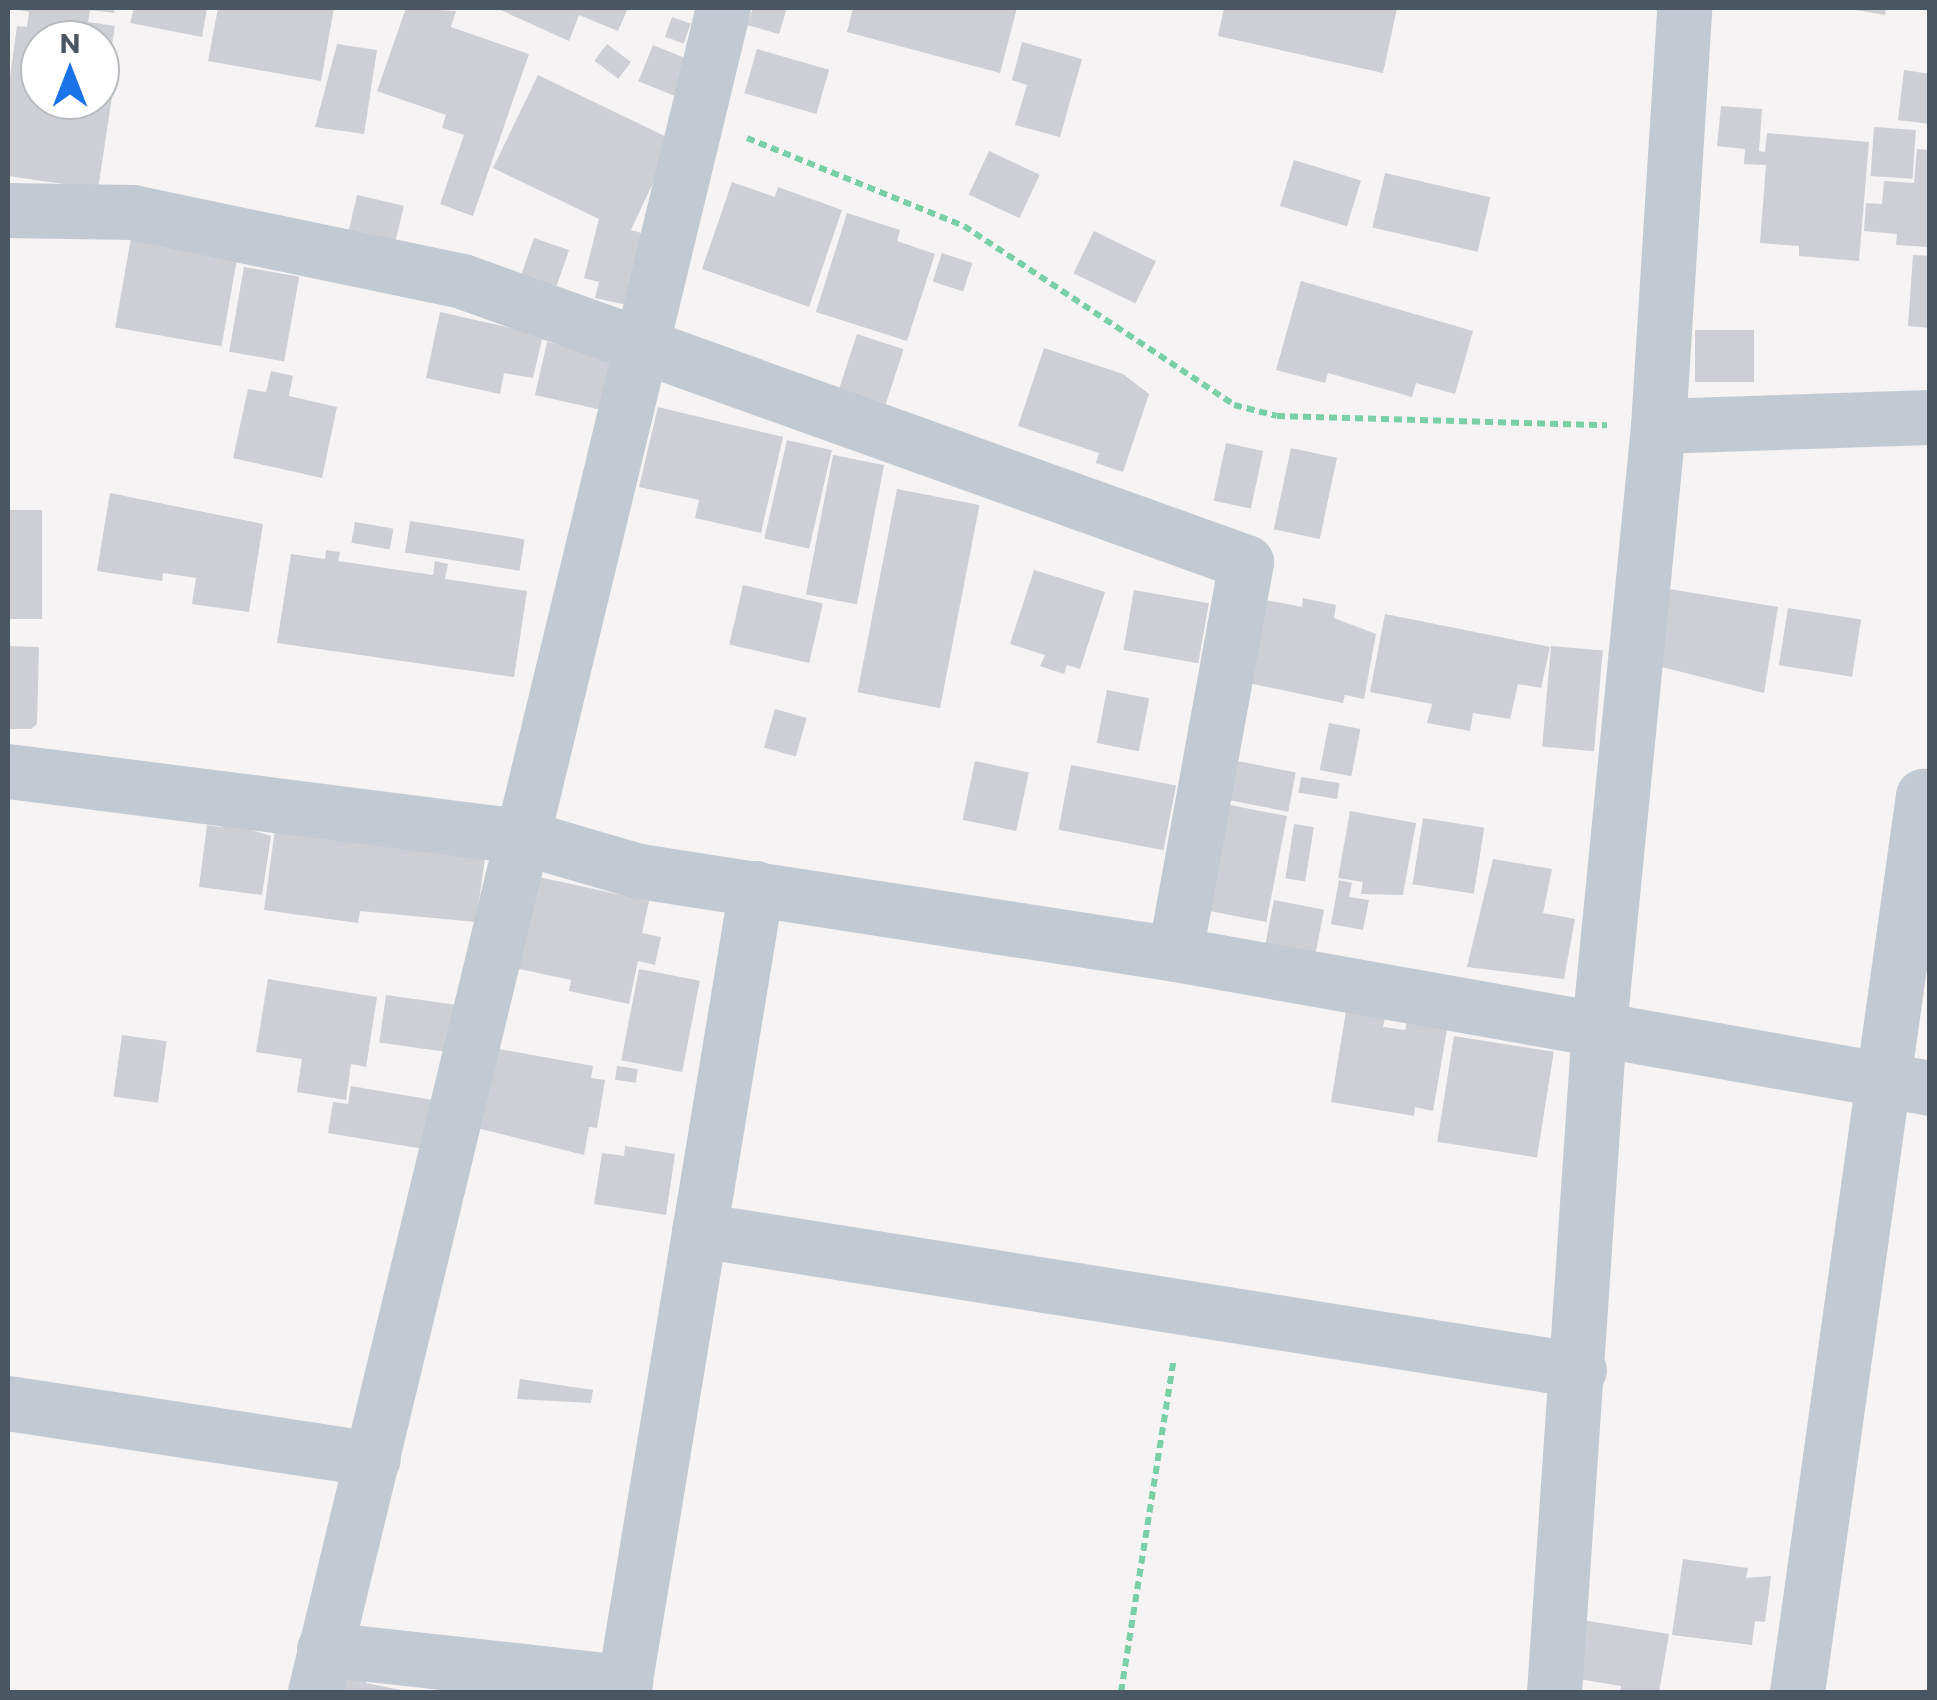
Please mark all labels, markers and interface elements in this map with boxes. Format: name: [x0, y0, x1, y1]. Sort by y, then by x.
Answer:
north arrow: [20, 20, 120, 120]
text: N: [60, 25, 81, 59]

